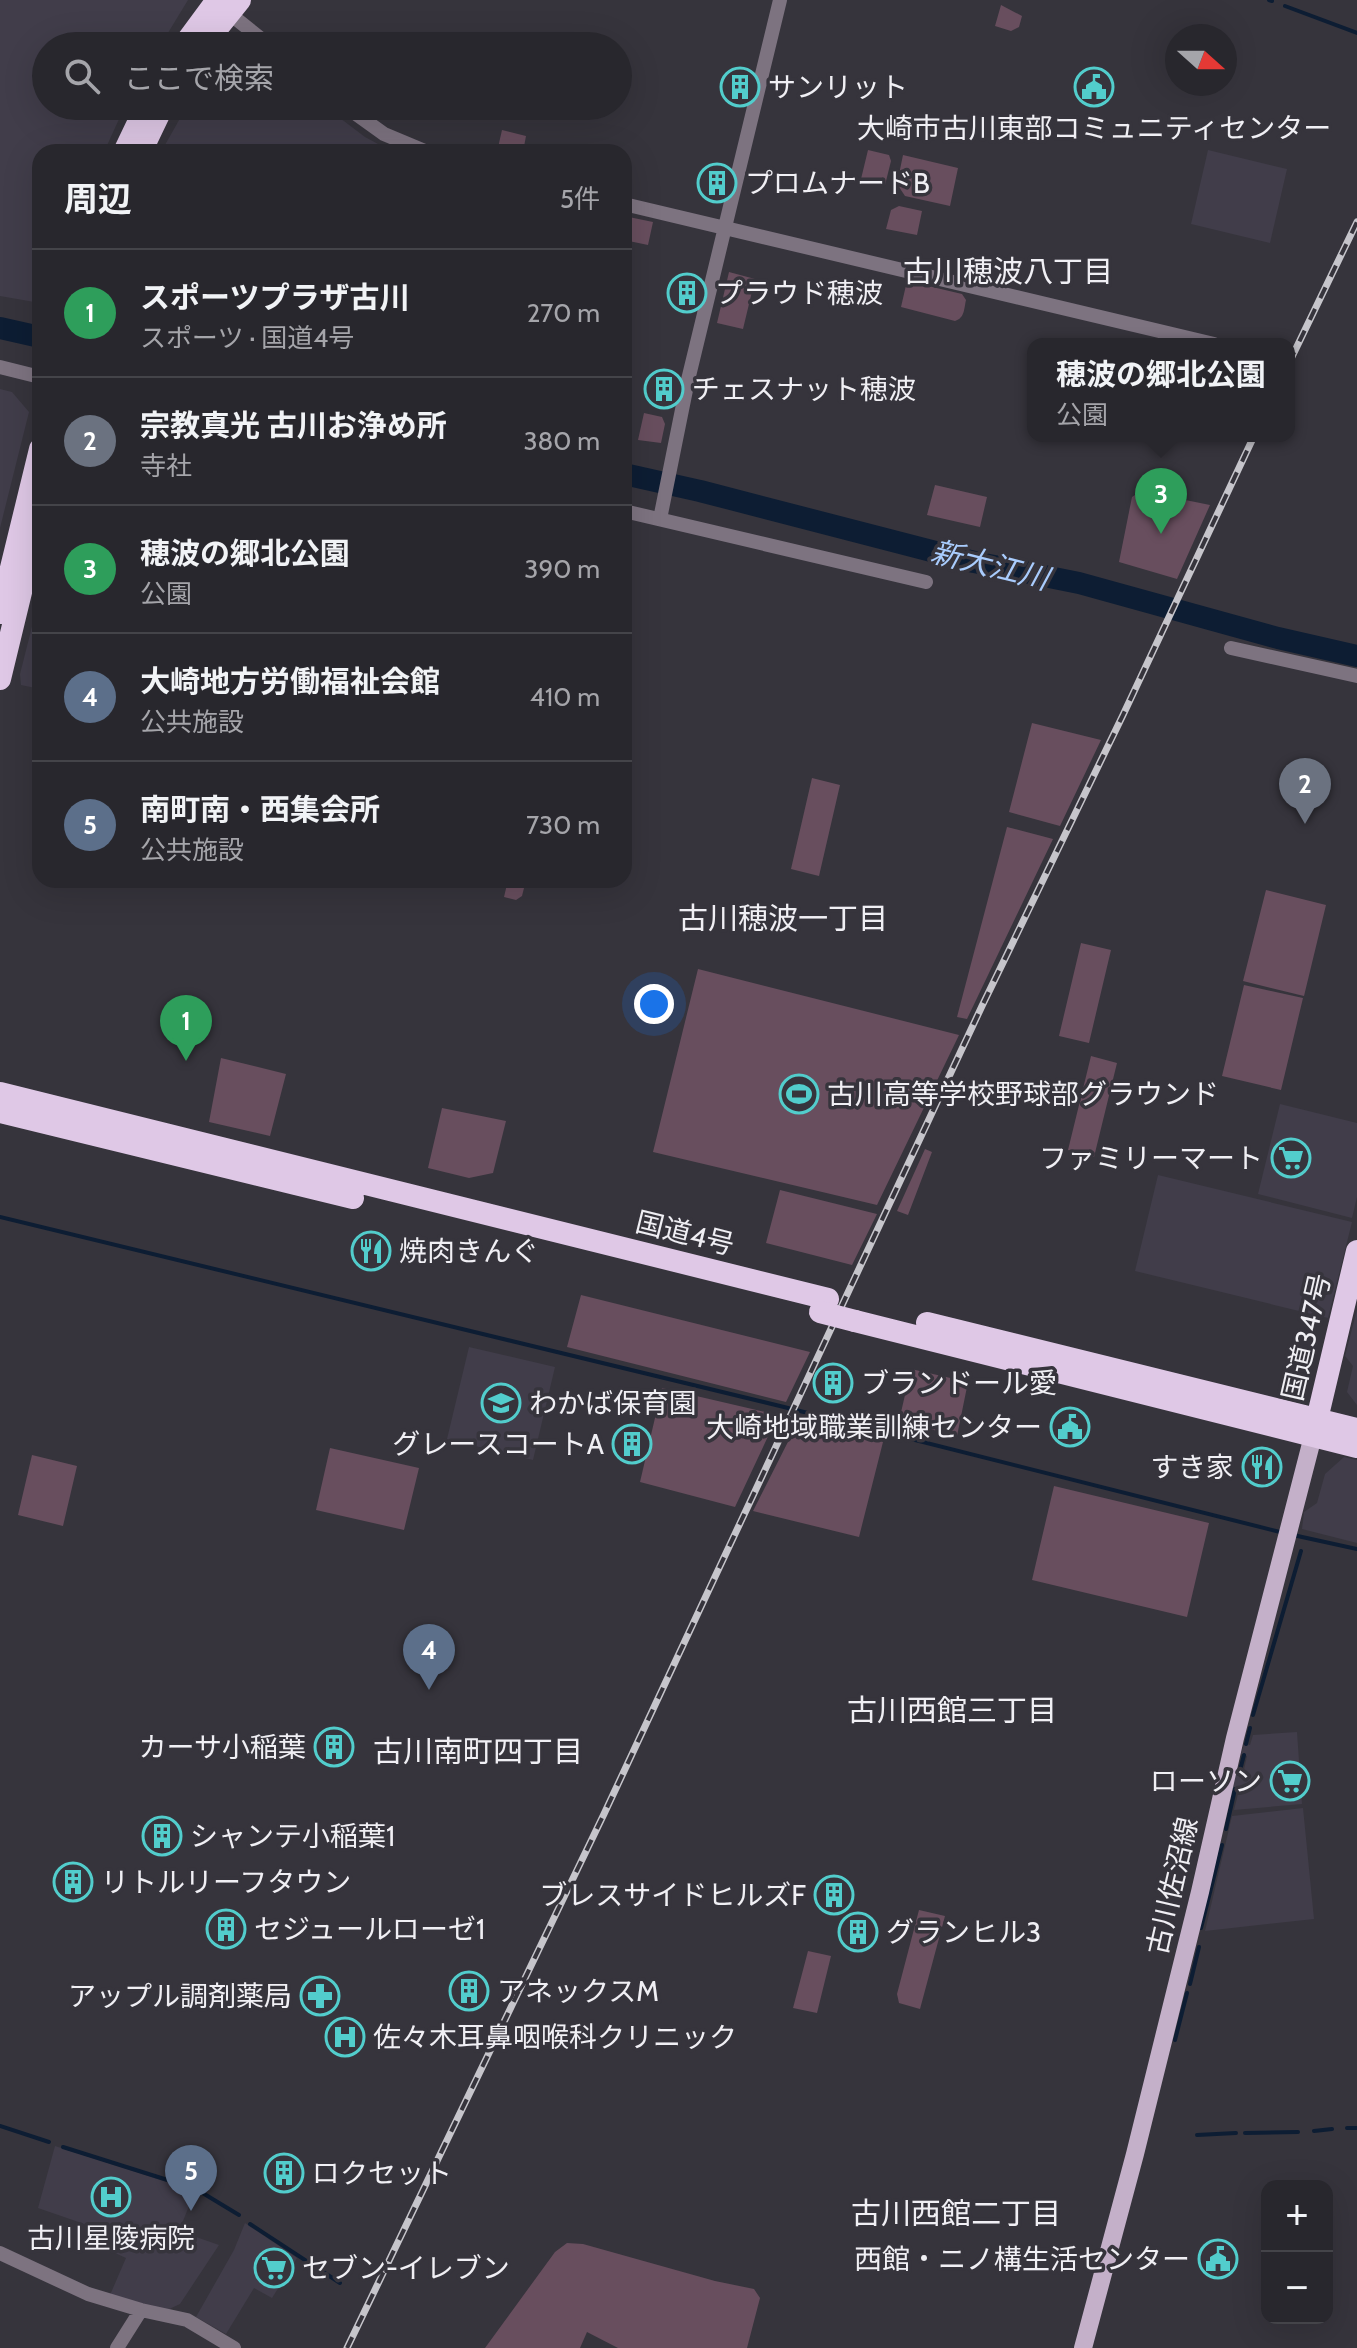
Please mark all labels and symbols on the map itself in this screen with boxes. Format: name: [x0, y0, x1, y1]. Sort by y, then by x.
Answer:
north arrow: [1165, 24, 1237, 96]
building icon: サンリット: [719, 66, 761, 108]
public building icon: 大崎市古川東部コミュニティセンター: [1073, 66, 1115, 108]
place label: サンリット: [768, 70, 908, 104]
place label: 大崎市古川東部コミュニティセンター: [857, 111, 1331, 145]
building icon: プロムナードB: [696, 162, 738, 204]
place label: プロムナードB: [745, 166, 930, 200]
district label: 古川穂波八丁目: [903, 253, 1113, 290]
building icon: プラウド穂波: [666, 272, 708, 314]
place label: プラウド穂波: [715, 276, 883, 310]
building icon: チェスナット穂波: [643, 368, 685, 410]
place label: チェスナット穂波: [692, 372, 916, 406]
pin: 3: [1135, 468, 1187, 534]
water label: 新大江川: [927, 533, 1056, 598]
pin: 2: [1279, 758, 1331, 824]
district label: 古川穂波一丁目: [678, 900, 888, 937]
your location: [634, 984, 674, 1024]
pin: 1: [160, 995, 212, 1061]
sports icon: 古川高等学校野球部グラウンド: [778, 1073, 820, 1115]
place label: 古川高等学校野球部グラウンド: [827, 1077, 1219, 1111]
supermarket icon: ファミリーマート: [1270, 1137, 1312, 1179]
place label: ファミリーマート: [1039, 1141, 1263, 1175]
street label: 国道4号: [632, 1204, 738, 1262]
restaurant icon: 焼肉きんぐ: [350, 1230, 392, 1272]
place label: 焼肉きんぐ: [399, 1234, 539, 1268]
street label: 国道347号: [1275, 1270, 1337, 1404]
building icon: ブランドール愛: [812, 1362, 854, 1404]
place label: ブランドール愛: [861, 1366, 1057, 1400]
school or university icon: わかば保育園: [480, 1382, 522, 1424]
place label: わかば保育園: [529, 1386, 697, 1420]
public building icon: 大崎地域職業訓練センター: [1049, 1406, 1091, 1448]
place label: 大崎地域職業訓練センター: [706, 1410, 1042, 1444]
building icon: グレースコートA: [611, 1423, 653, 1465]
place label: グレースコートA: [392, 1427, 605, 1461]
restaurant icon: すき家: [1241, 1446, 1283, 1488]
place label: すき家: [1150, 1450, 1234, 1484]
pin: 4: [403, 1624, 455, 1690]
district label: 古川西館三丁目: [847, 1692, 1057, 1729]
building icon: カーサ小稲葉: [313, 1726, 355, 1768]
place label: カーサ小稲葉: [139, 1730, 306, 1764]
district label: 古川南町四丁目: [373, 1733, 583, 1770]
supermarket icon: ローソン: [1269, 1760, 1311, 1802]
place label: ローソン: [1150, 1764, 1262, 1798]
street label: 古川佐沼線: [1140, 1814, 1204, 1958]
building icon: シャンテ小稲葉1: [141, 1815, 183, 1857]
place label: シャンテ小稲葉1: [190, 1819, 395, 1853]
building icon: リトルリーフタウン: [52, 1861, 94, 1903]
place label: リトルリーフタウン: [101, 1865, 351, 1899]
building icon: ブレスサイドヒルズF: [813, 1874, 855, 1916]
place label: ブレスサイドヒルズF: [539, 1878, 806, 1912]
building icon: セジュールローゼ1: [205, 1908, 247, 1950]
building icon: グランヒル3: [837, 1911, 879, 1953]
place label: セジュールローゼ1: [254, 1912, 485, 1946]
place label: グランヒル3: [886, 1915, 1041, 1949]
building icon: アネックスM: [448, 1970, 490, 2012]
place label: アネックスM: [497, 1974, 659, 2008]
pharmacy icon: アップル調剤薬局: [299, 1975, 341, 2017]
place label: アップル調剤薬局: [68, 1979, 292, 2013]
hospital icon: 佐々木耳鼻咽喉科クリニック: [324, 2016, 366, 2058]
place label: 佐々木耳鼻咽喉科クリニック: [373, 2020, 737, 2054]
pin: 5: [165, 2145, 217, 2211]
building icon: ロクセット: [263, 2152, 305, 2194]
place label: ロクセット: [312, 2156, 452, 2190]
hospital icon: 古川星陵病院: [90, 2176, 132, 2218]
district label: 古川西館二丁目: [851, 2195, 1061, 2232]
place label: 古川星陵病院: [27, 2221, 195, 2255]
public building icon: 西館・ニノ構生活センター: [1197, 2238, 1239, 2280]
place label: 西館・ニノ構生活センター: [854, 2242, 1190, 2276]
supermarket icon: セブン-イレブン: [253, 2247, 295, 2289]
place label: セブン-イレブン: [302, 2251, 510, 2285]

